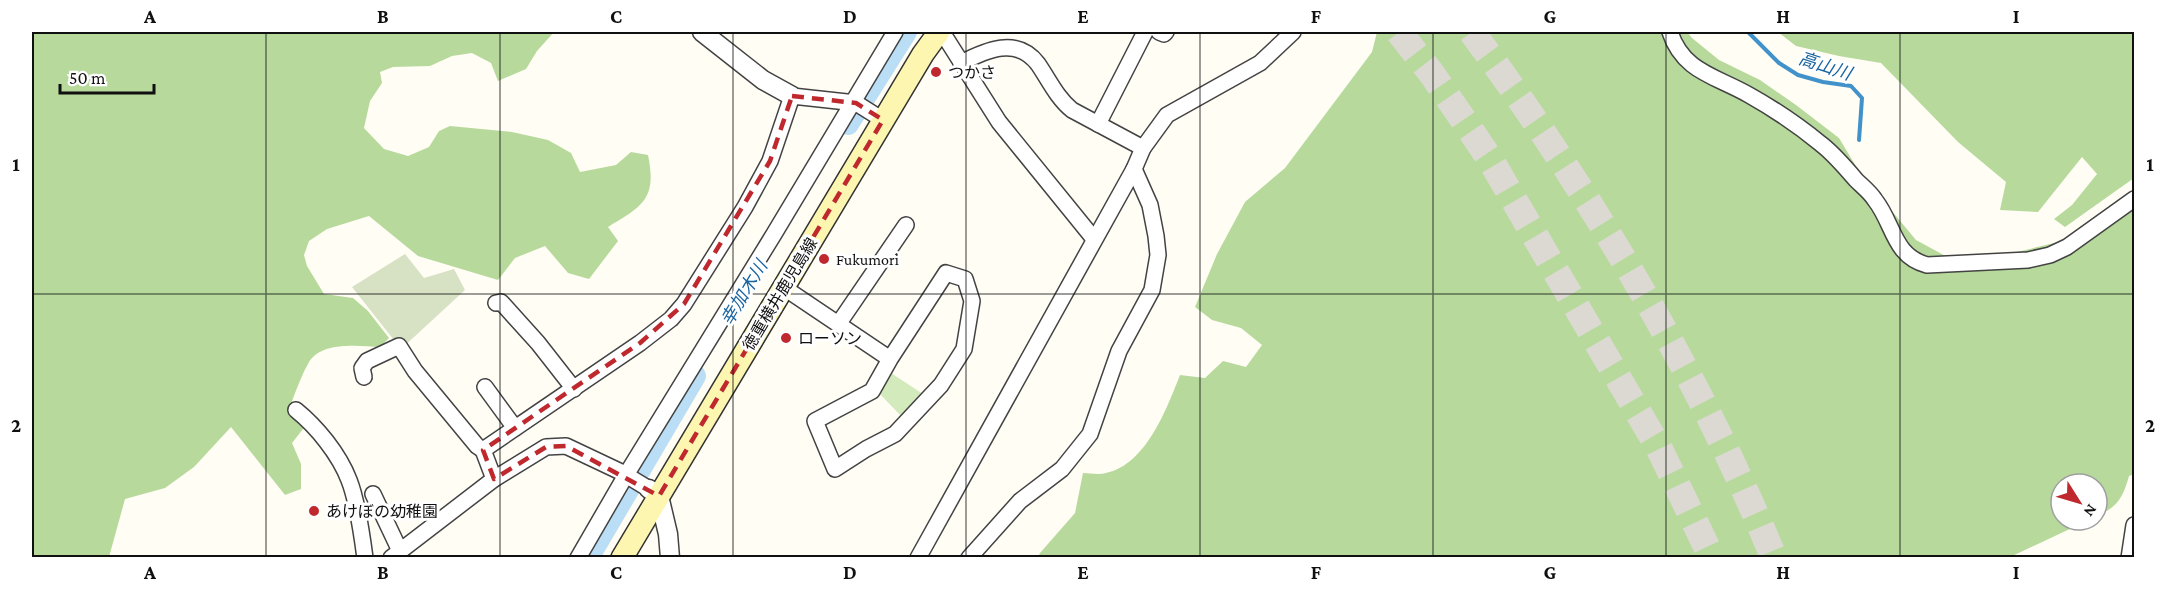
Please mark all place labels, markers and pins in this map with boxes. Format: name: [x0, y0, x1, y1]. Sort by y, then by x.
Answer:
place label: つかさ: [948, 64, 996, 81]
marker: つかさ: [929, 65, 943, 79]
place label: Fukumori: [836, 251, 899, 268]
marker: Fukumori: [817, 252, 831, 266]
place label: ローソン: [798, 330, 862, 347]
marker: ローソン: [779, 331, 793, 345]
place label: あけぼの幼稚園: [326, 503, 438, 520]
marker: あけぼの幼稚園: [307, 504, 321, 518]

